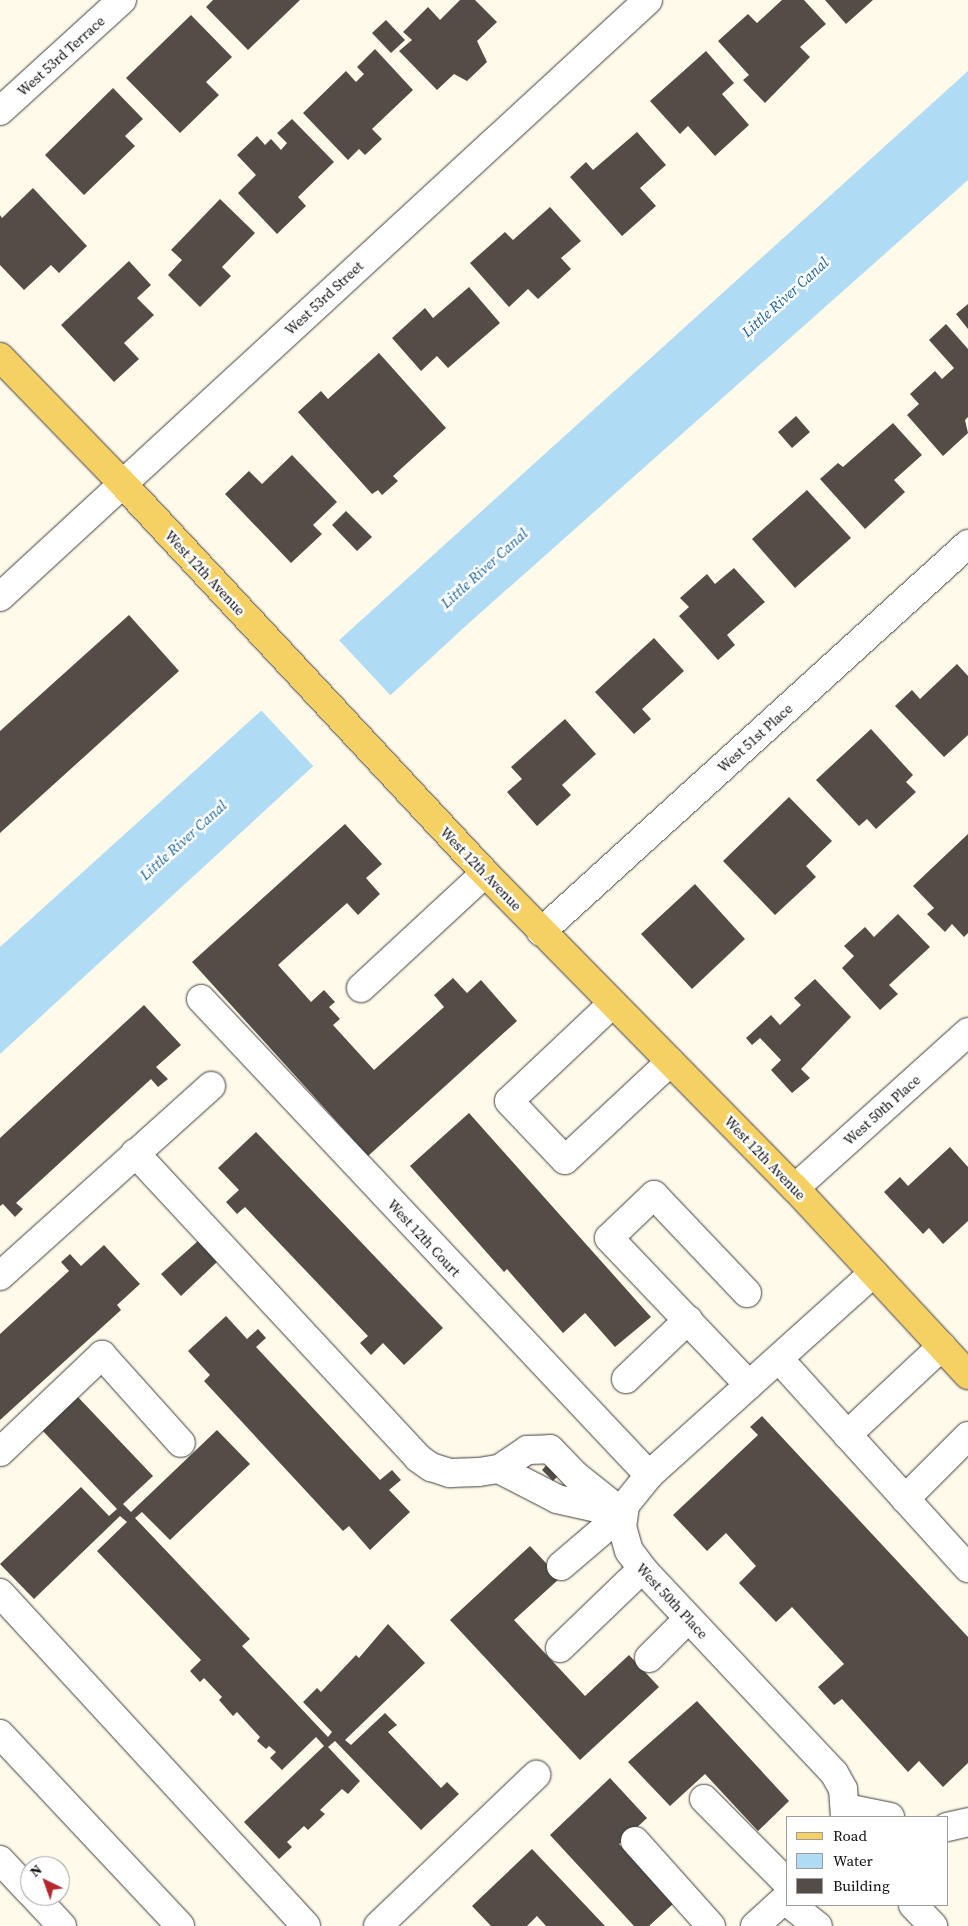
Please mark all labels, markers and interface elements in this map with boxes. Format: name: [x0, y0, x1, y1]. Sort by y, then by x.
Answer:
street label: West 53rd Terrace: [14, 12, 108, 100]
water label: Little River Canal: [738, 253, 832, 341]
street label: West 53rd Street: [281, 258, 367, 338]
water label: Little River Canal: [437, 524, 531, 612]
street label: West 12th Avenue: [161, 527, 249, 619]
street label: West 51st Place: [714, 700, 796, 776]
water label: Little River Canal: [136, 796, 230, 884]
street label: West 12th Avenue: [437, 824, 525, 914]
street label: West 50th Place: [840, 1071, 924, 1149]
street label: West 12th Avenue: [721, 1113, 809, 1203]
street label: West 12th Court: [384, 1196, 464, 1280]
street label: West 50th Place: [633, 1560, 711, 1642]
legend: [786, 1816, 948, 1906]
text: Road: [833, 1825, 867, 1846]
text: Water: [833, 1850, 873, 1871]
north arrow: [20, 1856, 70, 1906]
text: N: [25, 1860, 46, 1881]
text: Building: [833, 1875, 890, 1896]

